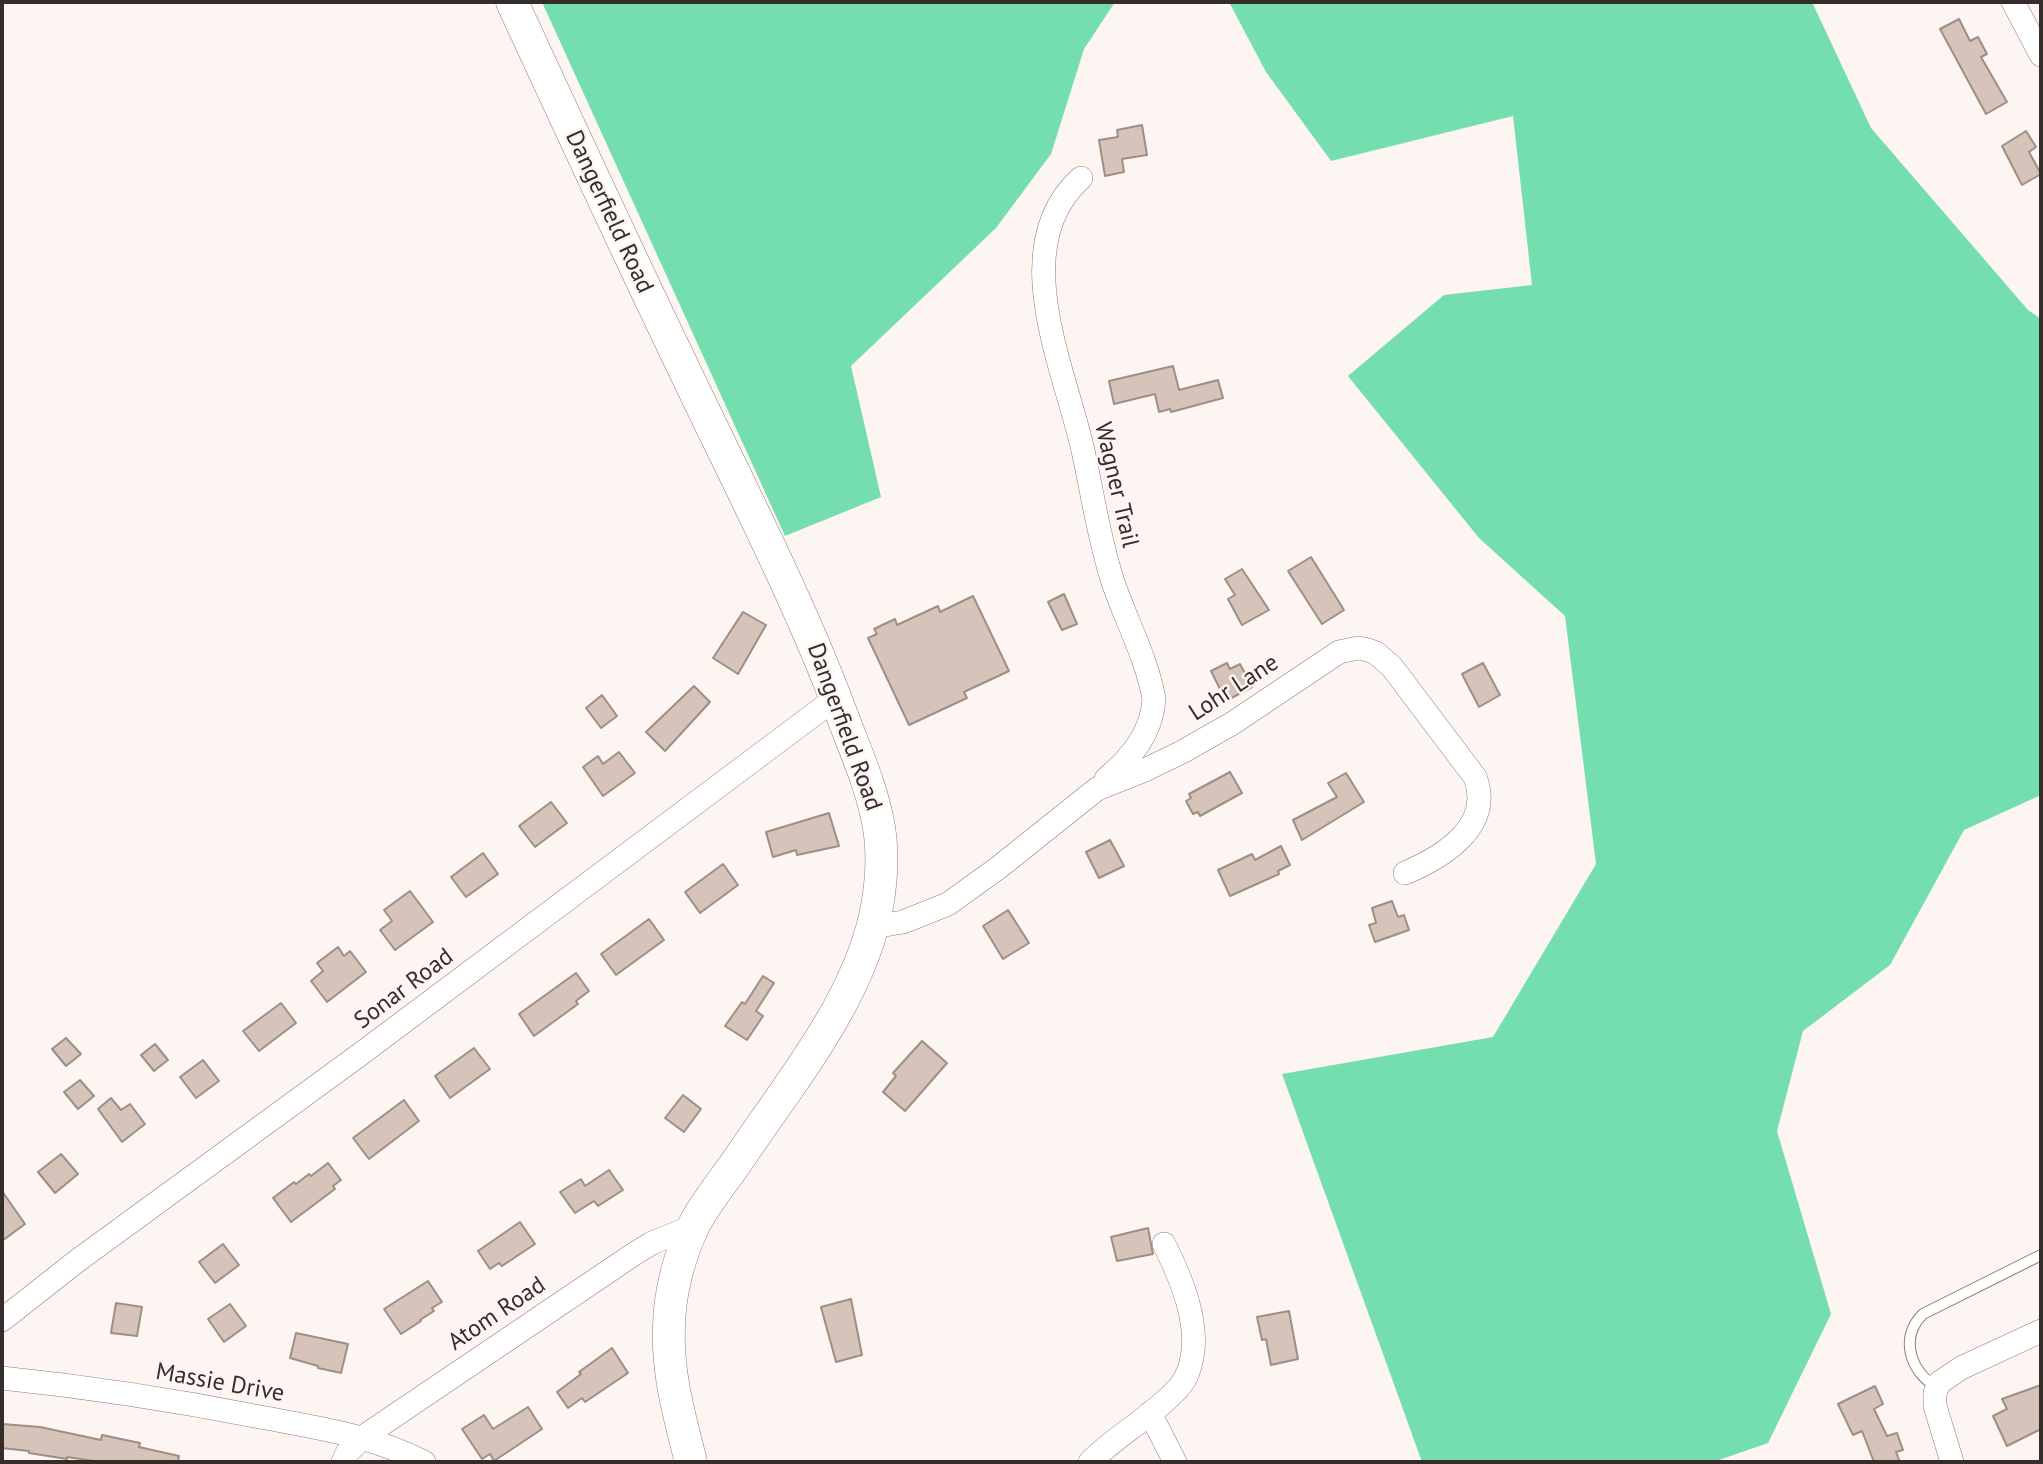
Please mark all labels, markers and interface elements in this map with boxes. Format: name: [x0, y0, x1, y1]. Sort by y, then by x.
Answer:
street label: Dangerfield Road: [559, 126, 659, 298]
street label: Wagner Trail: [1088, 419, 1144, 551]
street label: Dangerfield Road: [800, 639, 888, 815]
street label: Lohr Lane: [1184, 648, 1284, 728]
street label: Sonar Road: [349, 943, 459, 1035]
street label: Atom Road: [443, 1271, 551, 1357]
street label: Massie Drive: [154, 1358, 286, 1408]

